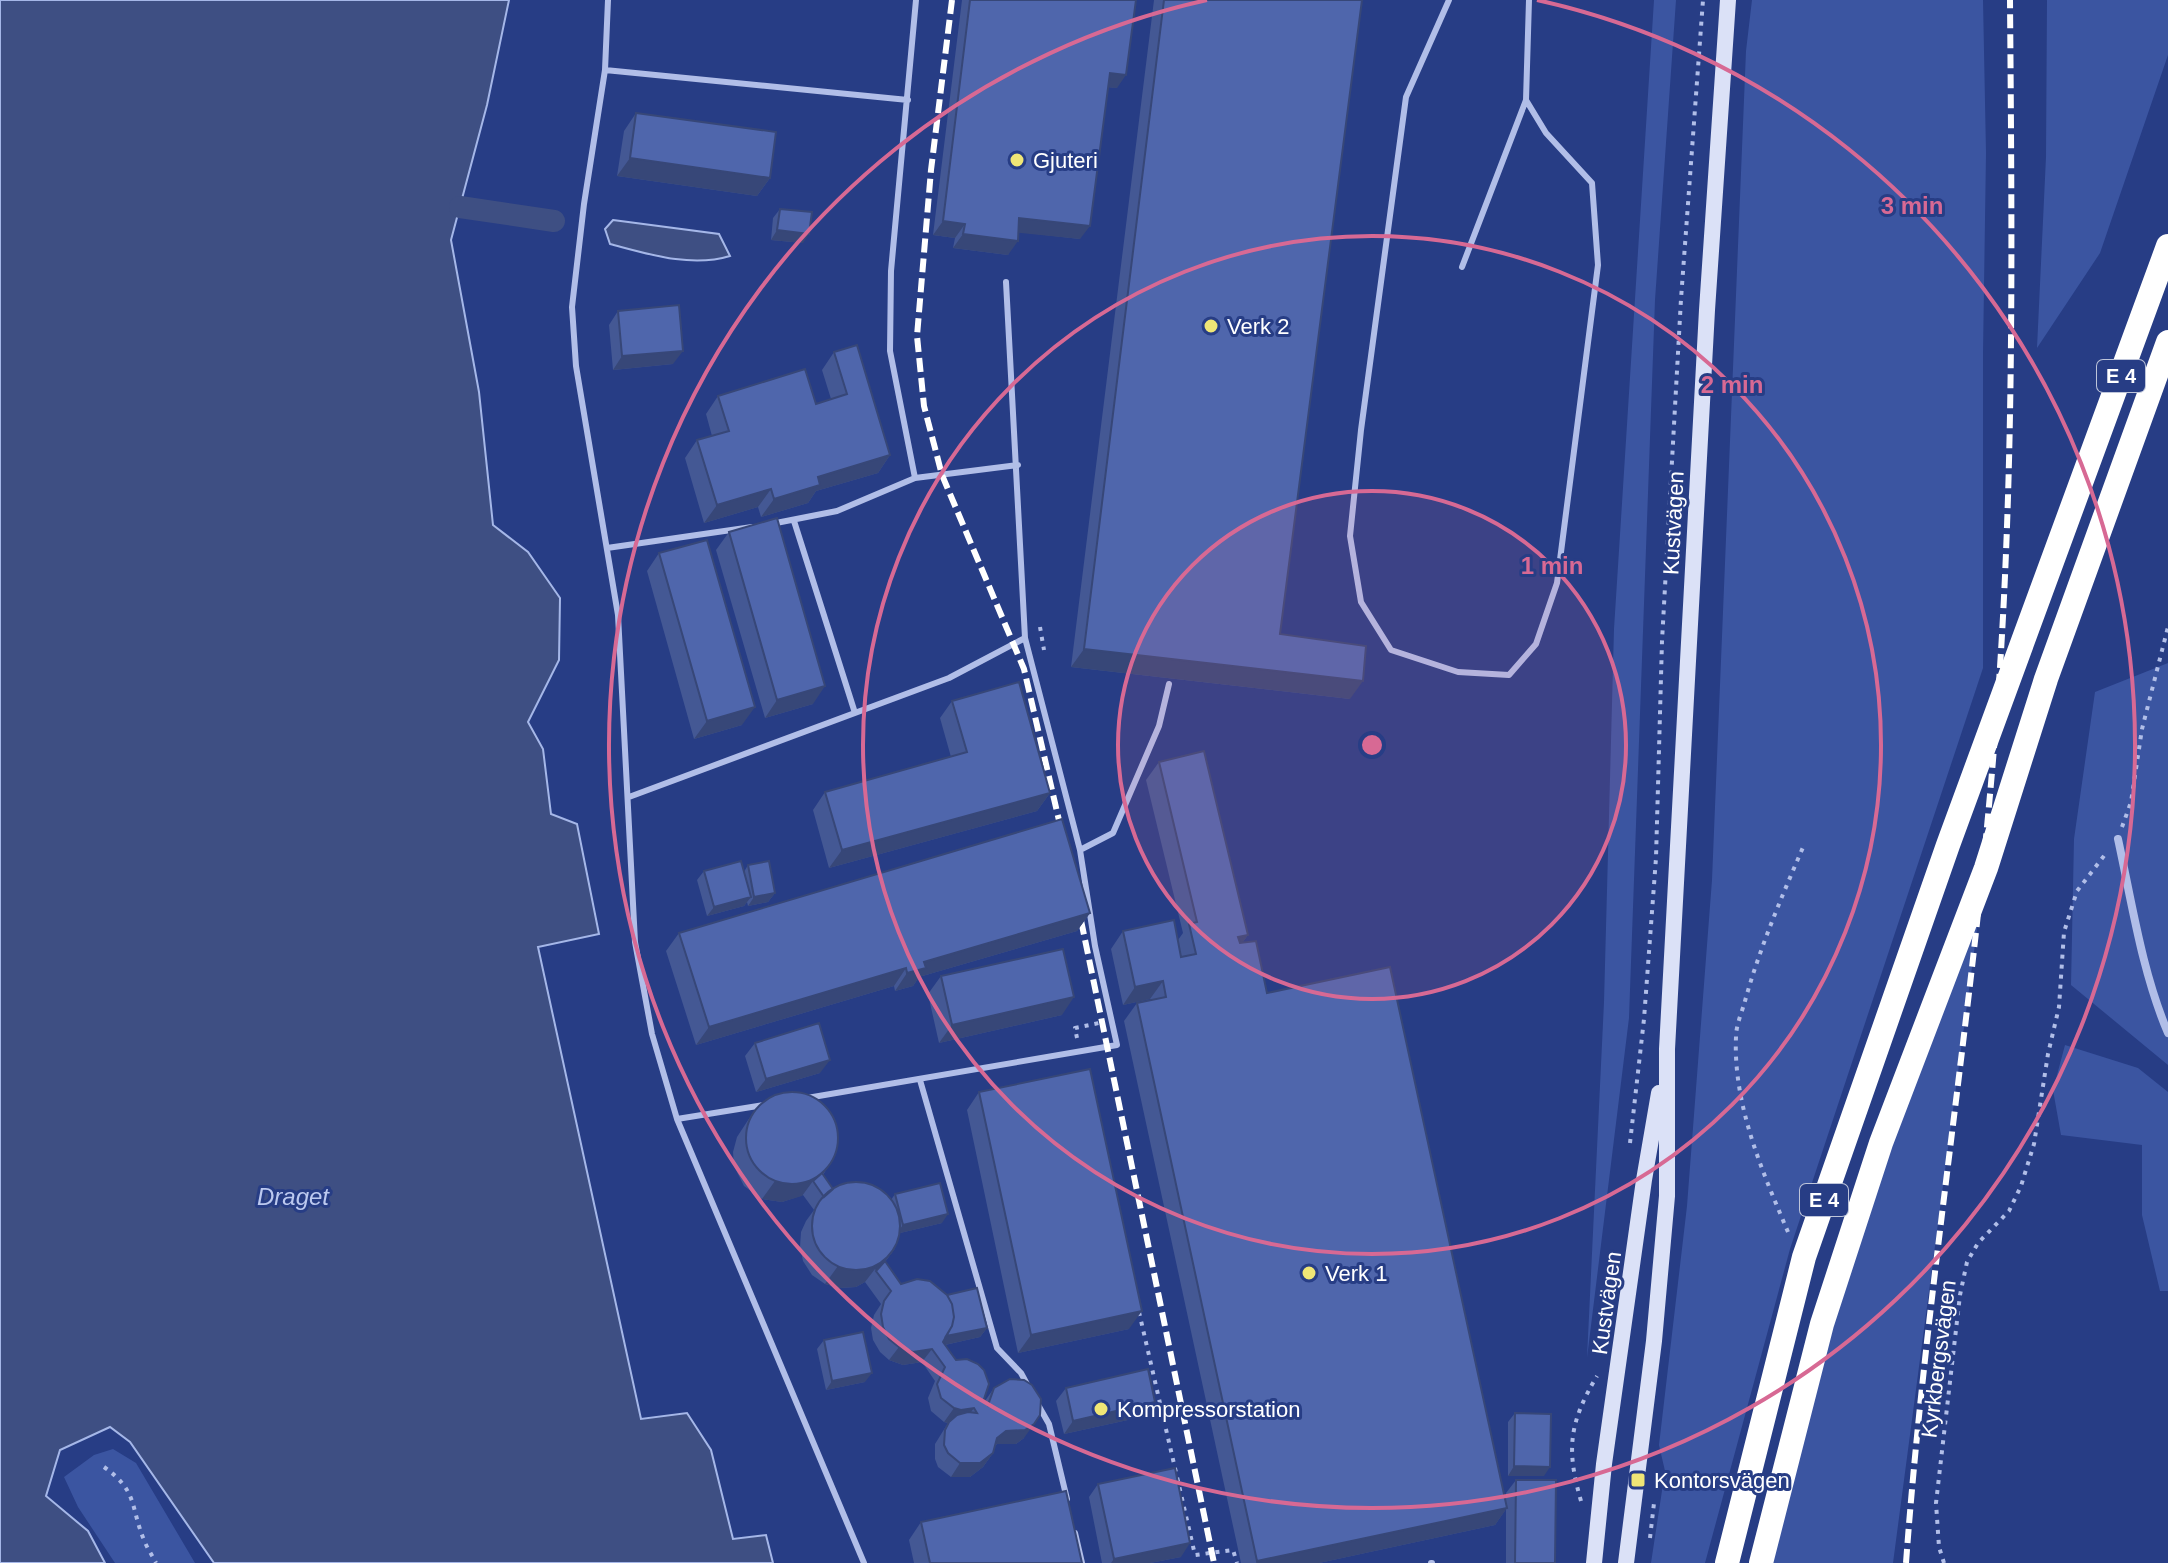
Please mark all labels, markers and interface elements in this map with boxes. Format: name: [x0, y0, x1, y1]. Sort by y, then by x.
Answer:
place label: Gjuteri: [1033, 148, 1098, 173]
marker: Gjuteri: [1008, 151, 1026, 169]
text: 3 min: [1881, 192, 1943, 219]
place label: Verk 2: [1227, 314, 1289, 339]
marker: Verk 2: [1202, 317, 1220, 335]
road number: E 4: [2097, 360, 2145, 392]
text: 2 min: [1701, 371, 1763, 398]
street label: Kustvägen: [1658, 470, 1689, 576]
text: 1 min: [1521, 552, 1583, 579]
centre of rings: [1358, 731, 1386, 759]
water label: Draget: [257, 1183, 330, 1210]
road number: E 4: [1800, 1184, 1848, 1216]
street label: Kustvägen: [1587, 1250, 1626, 1356]
place label: Verk 1: [1325, 1261, 1387, 1286]
marker: Verk 1: [1300, 1264, 1318, 1282]
street label: Kyrkbergsvägen: [1916, 1279, 1961, 1439]
place label: Kompressorstation: [1117, 1397, 1300, 1422]
marker: Kompressorstation: [1092, 1400, 1110, 1418]
place label: Kontorsvägen: [1654, 1468, 1790, 1493]
marker: Kontorsvägen: [1629, 1471, 1647, 1489]

